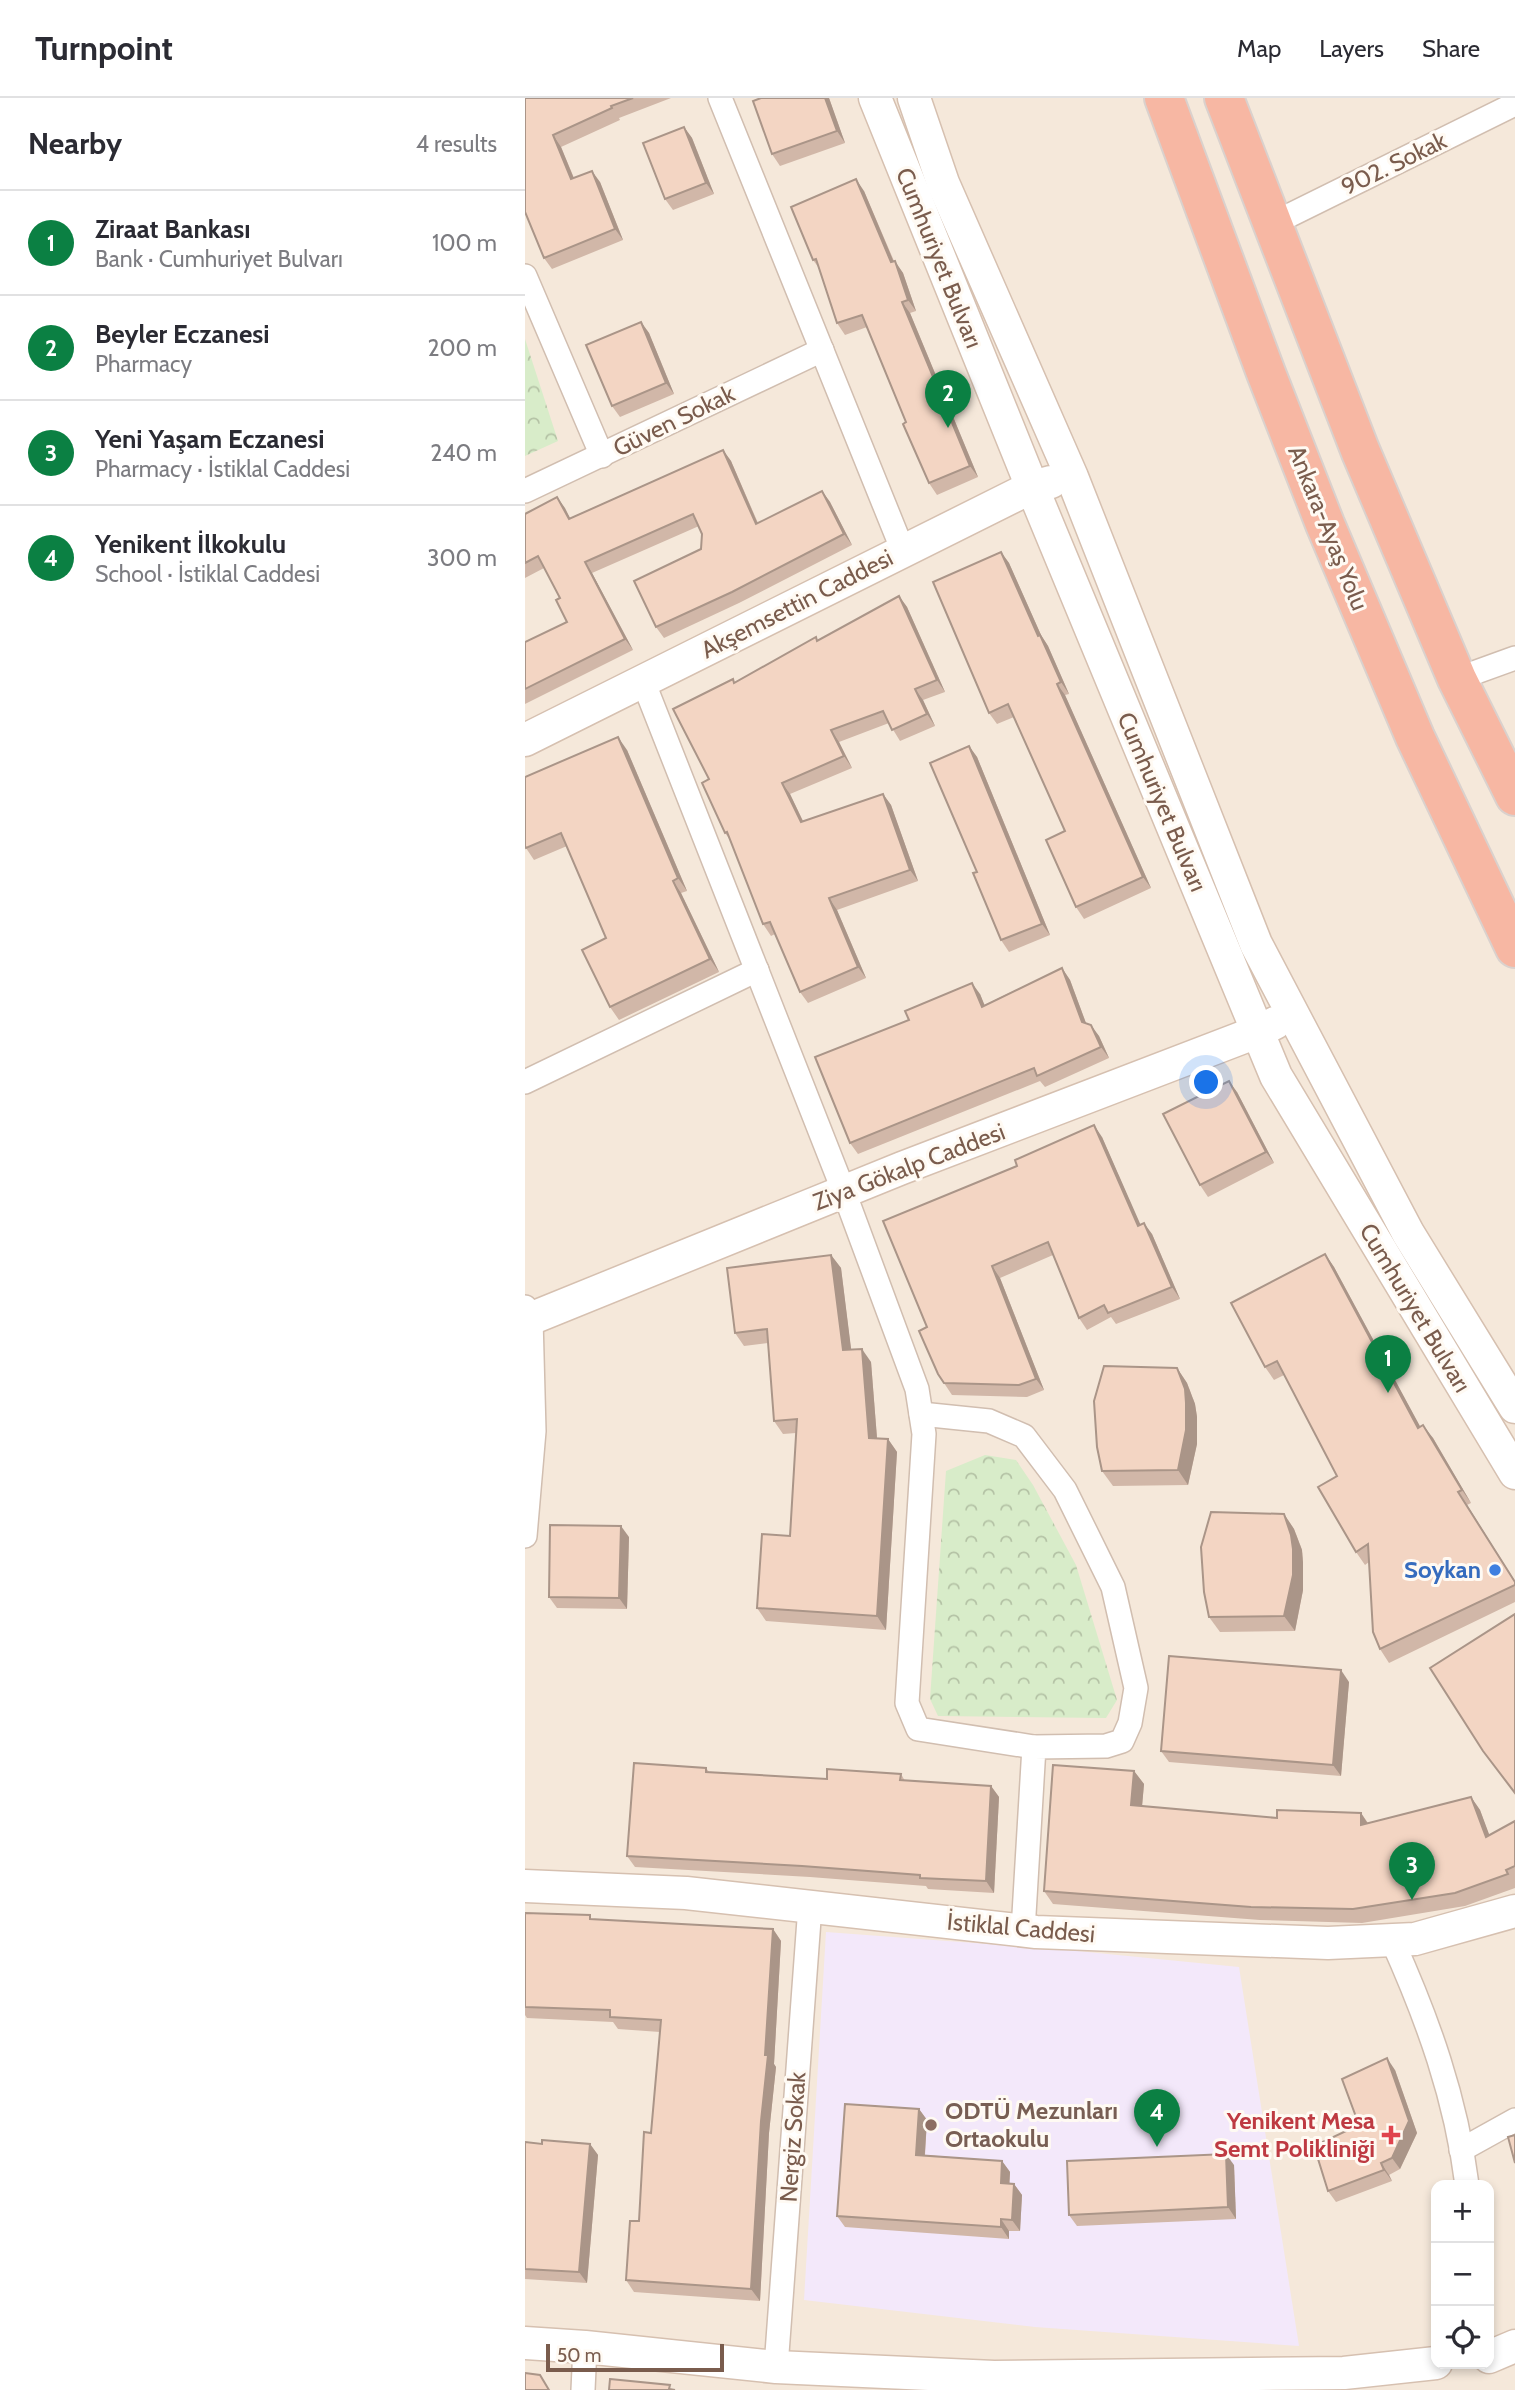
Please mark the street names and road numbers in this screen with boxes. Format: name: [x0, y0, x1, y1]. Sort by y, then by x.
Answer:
street label: 902. Sokak: [1336, 126, 1451, 201]
street label: Cumhuriyet Bulvarı: [890, 163, 989, 352]
street label: Güven Sokak: [608, 379, 739, 462]
street label: Ankara-Ayaş Yolu: [1282, 441, 1375, 614]
street label: Akşemsettin Caddesi: [696, 543, 898, 664]
street label: Cumhuriyet Bulvarı: [1112, 708, 1213, 896]
street label: Ziya Gökalp Caddesi: [809, 1117, 1009, 1216]
street label: Cumhuriyet Bulvarı: [1354, 1218, 1477, 1398]
street label: İstiklal Caddesi: [946, 1907, 1096, 1948]
street label: Nergiz Sokak: [773, 2071, 812, 2203]

